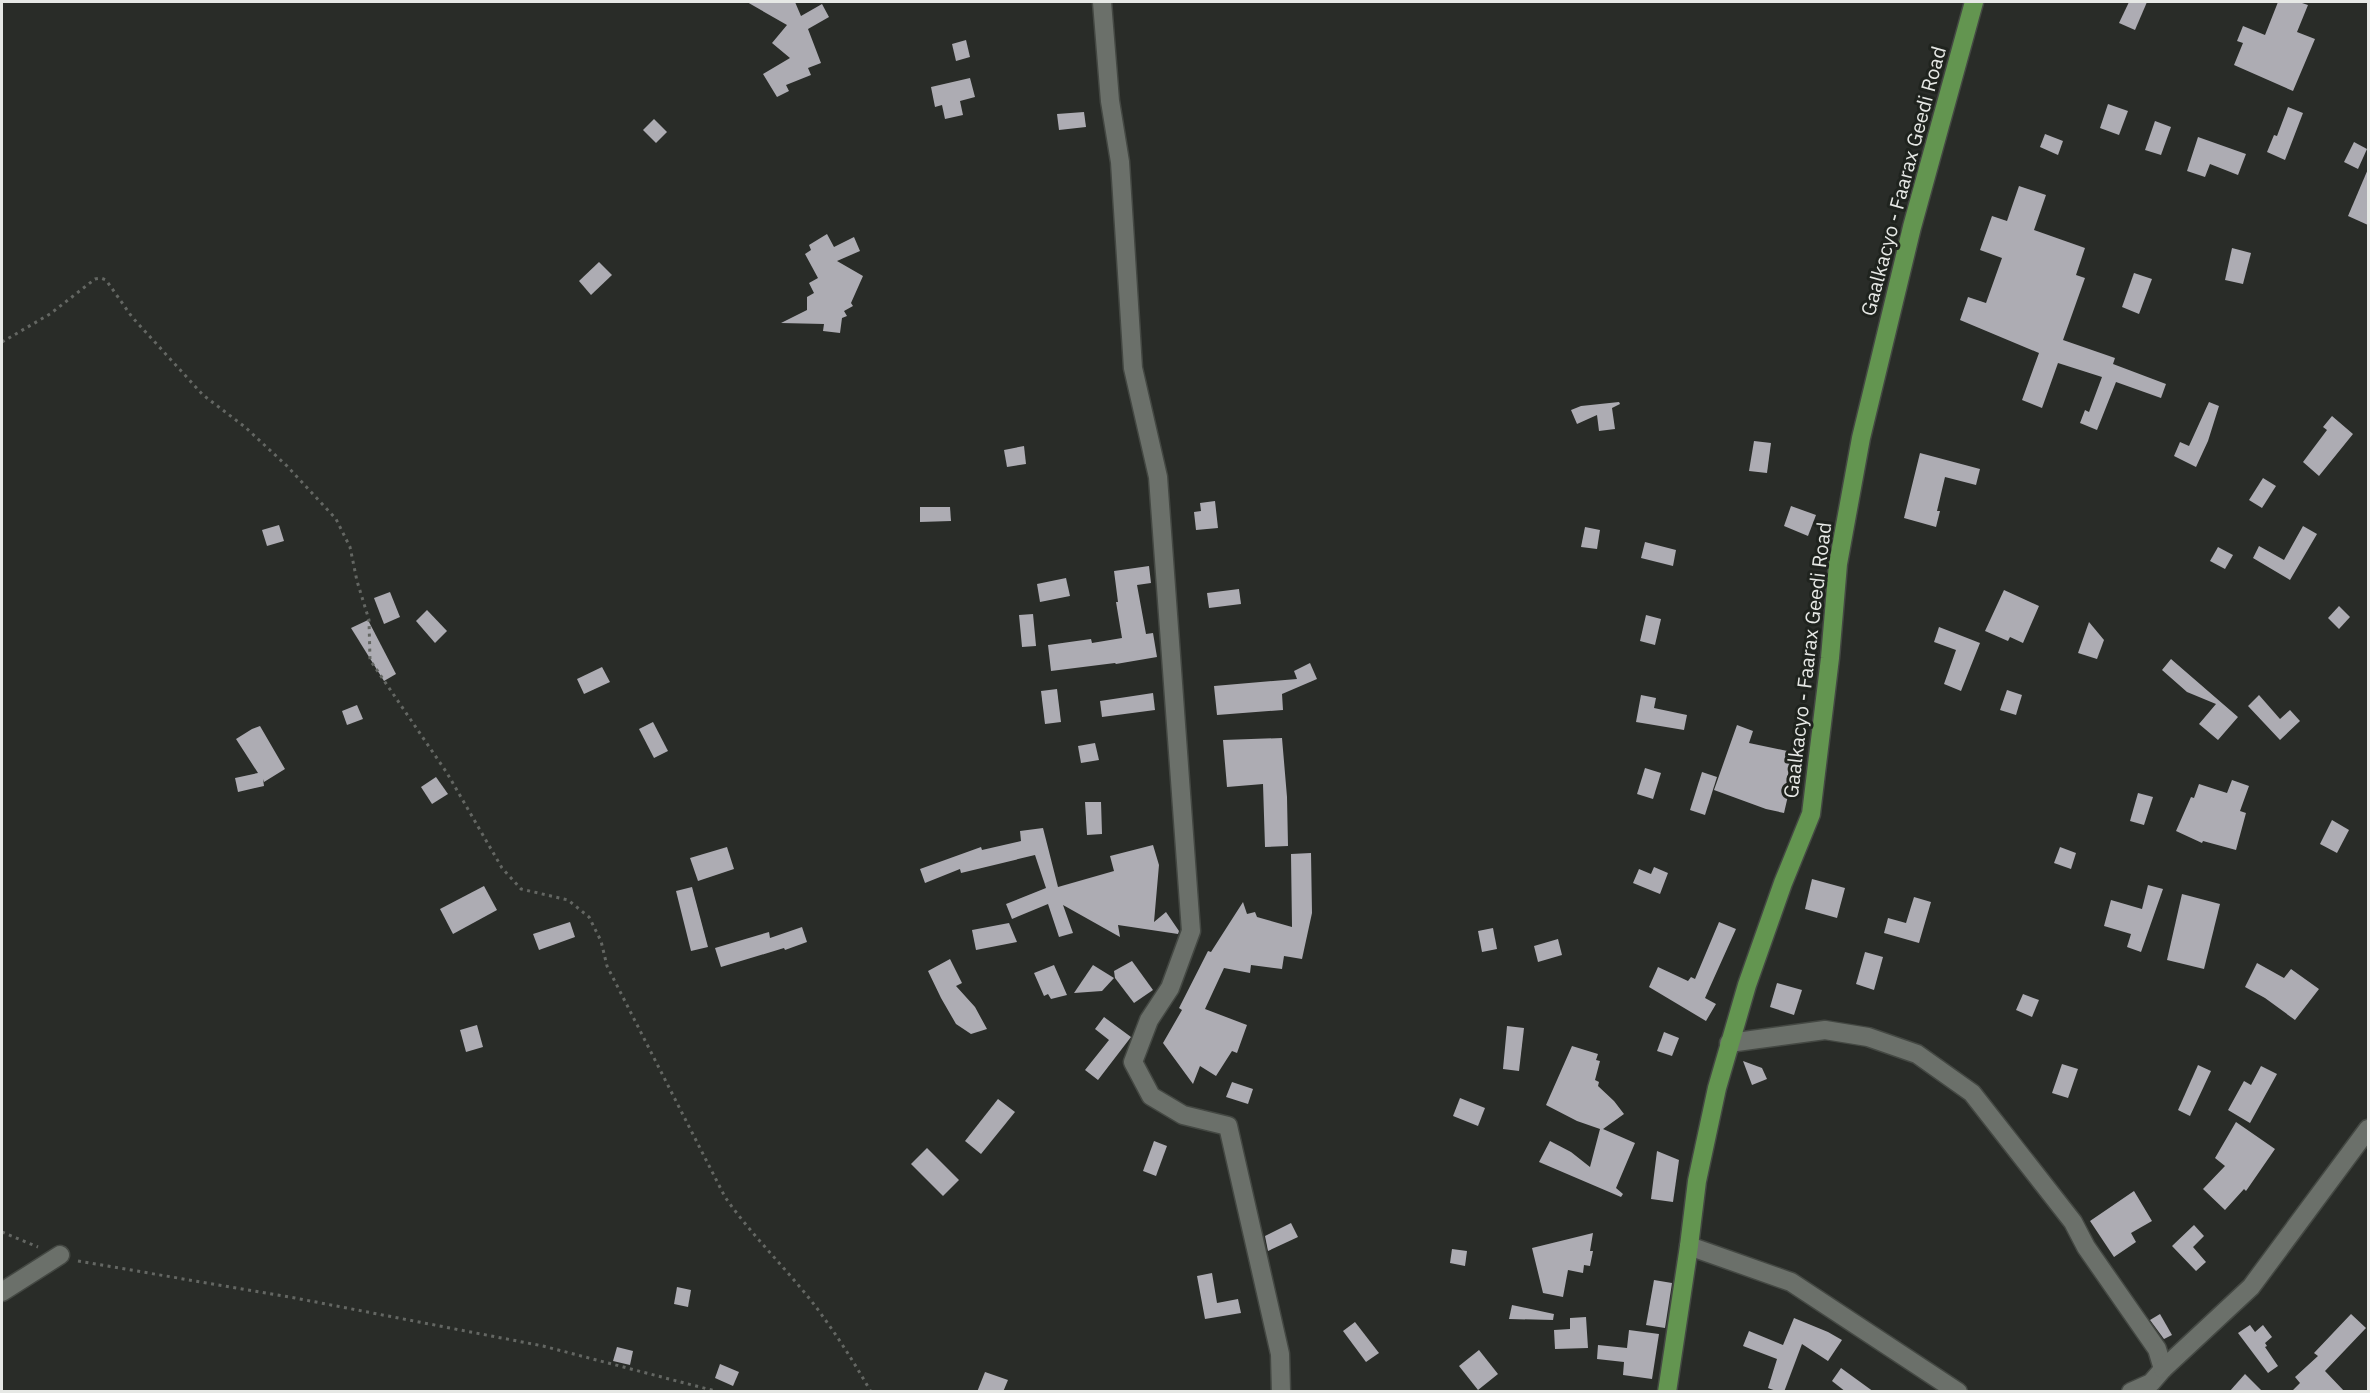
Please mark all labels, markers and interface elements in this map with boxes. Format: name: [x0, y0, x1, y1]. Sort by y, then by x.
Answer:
street label: Gaalkacyo - Faarax Geedi Road: [1854, 43, 1952, 319]
street label: Gaalkacyo - Faarax Geedi Road: [1777, 520, 1837, 800]

